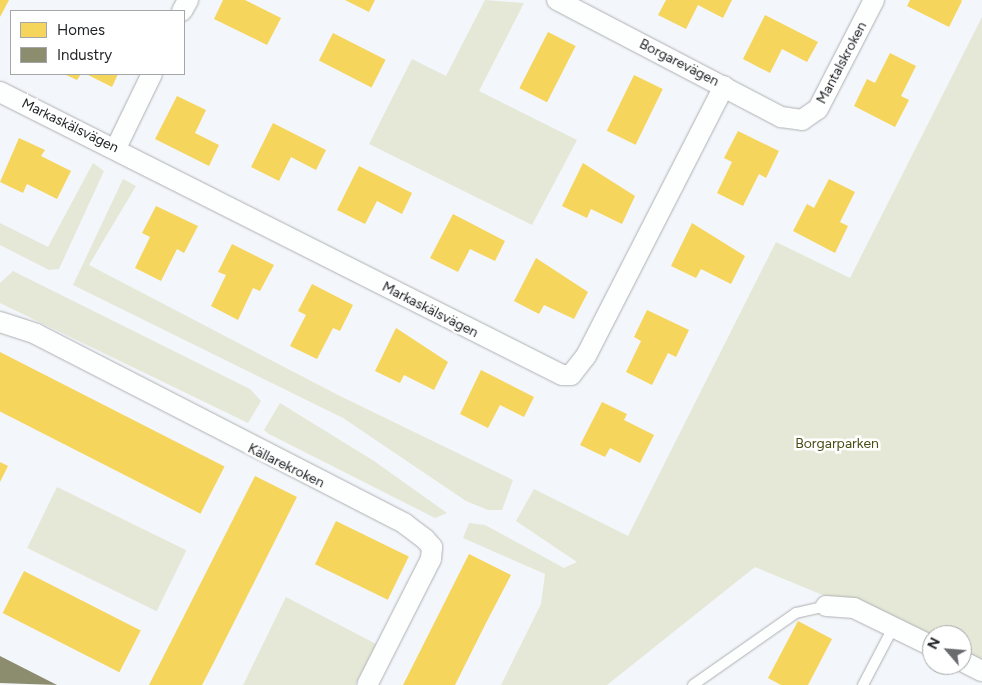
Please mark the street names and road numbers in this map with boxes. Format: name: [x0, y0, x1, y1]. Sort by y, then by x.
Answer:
street label: Mantalskroken: [813, 19, 871, 107]
street label: Borgarevägen: [636, 36, 722, 90]
street label: Markaskälsvägen: [19, 95, 121, 157]
street label: Markaskälsvägen: [379, 279, 481, 341]
street label: Källarekroken: [245, 440, 327, 492]

